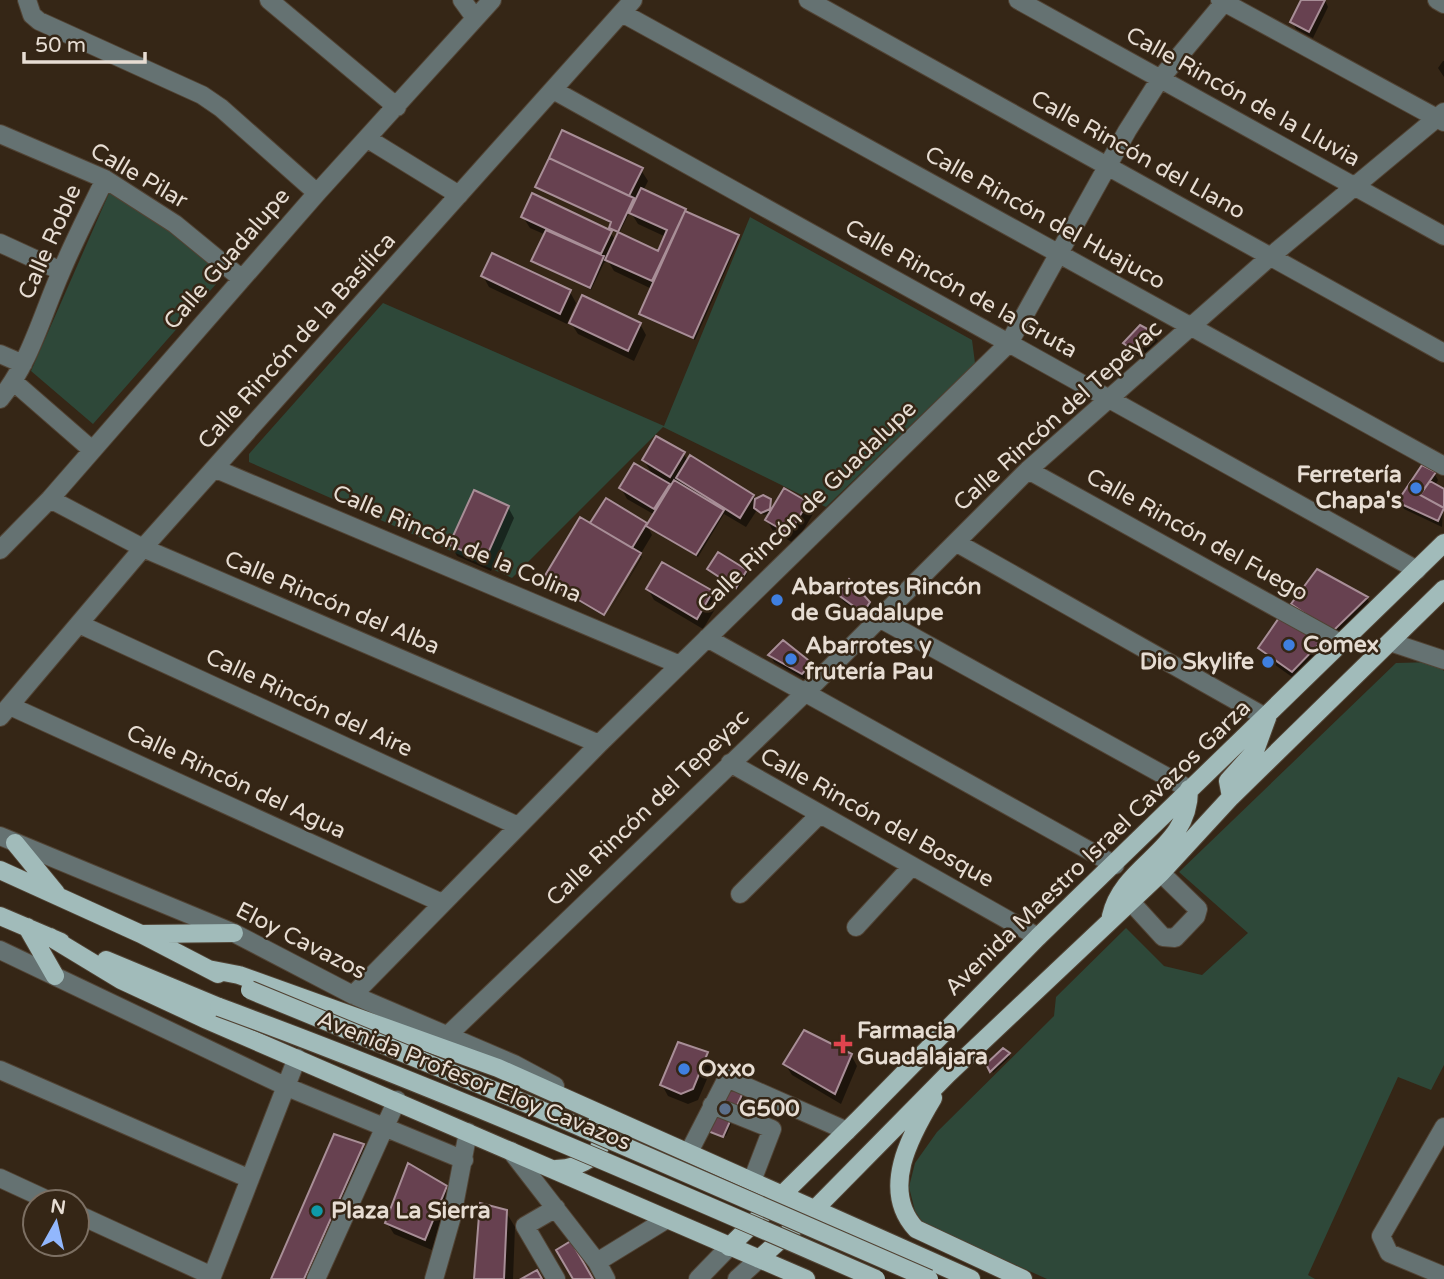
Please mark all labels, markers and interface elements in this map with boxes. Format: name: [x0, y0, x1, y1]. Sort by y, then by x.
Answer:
scale bar: [24, 21, 145, 65]
street label: Calle Rincón de la Lluvia: [1121, 21, 1365, 173]
text: 50 m: [35, 33, 86, 58]
street label: Calle Rincón del Llano: [1026, 84, 1250, 226]
street label: Calle Pilar: [85, 137, 193, 215]
street label: Calle Rincón del Huajuco: [920, 140, 1170, 296]
street label: Calle Roble: [12, 180, 88, 304]
street label: Calle Guadalupe: [158, 182, 296, 336]
street label: Calle Rincón de la Gruta: [840, 213, 1082, 365]
street label: Calle Rincón de la Basílica: [192, 227, 402, 455]
street label: Calle Rincón del Tepeyac: [948, 315, 1168, 517]
street label: Calle Rincón de Guadalupe: [691, 395, 923, 619]
place label: Ferretería Chapa's: [1297, 461, 1402, 515]
street label: Calle Rincón del Fuego: [1081, 462, 1313, 608]
street label: Calle Rincón de la Colina: [328, 479, 586, 609]
marker: Ferretería Chapa's: [1408, 480, 1424, 496]
street label: Calle Rincón del Alba: [220, 545, 444, 661]
place label: Abarrotes Rincón de Guadalupe: [791, 573, 982, 627]
marker: Abarrotes Rincón de Guadalupe: [769, 592, 785, 608]
place label: Comex: [1303, 631, 1379, 659]
place label: Abarrotes y frutería Pau: [805, 632, 933, 686]
marker: Comex: [1281, 637, 1297, 653]
street label: Calle Rincón del Aire: [201, 643, 417, 763]
place label: Dio Skylife: [1140, 648, 1254, 676]
marker: Abarrotes y frutería Pau: [783, 651, 799, 667]
marker: Dio Skylife: [1260, 654, 1276, 670]
street label: Avenida Maestro Israel Cavazos Garza: [939, 694, 1257, 1002]
street label: Calle Rincón del Tepeyac: [541, 704, 755, 912]
street label: Calle Rincón del Agua: [122, 719, 350, 845]
street label: Calle Rincón del Bosque: [755, 742, 999, 894]
street label: Eloy Cavazos: [231, 896, 371, 986]
street label: Avenida Profesor Eloy Cavazos: [313, 1005, 635, 1157]
place label: Farmacia Guadalajara: [857, 1017, 988, 1071]
marker: Farmacia Guadalajara: [835, 1036, 851, 1052]
place label: Oxxo: [698, 1055, 755, 1083]
marker: Oxxo: [676, 1061, 692, 1077]
place label: G500: [739, 1095, 800, 1123]
marker: G500: [717, 1101, 733, 1117]
north arrow: [21, 1188, 91, 1258]
text: N: [49, 1195, 67, 1219]
place label: Plaza La Sierra: [331, 1197, 491, 1225]
marker: Plaza La Sierra: [309, 1203, 325, 1219]

